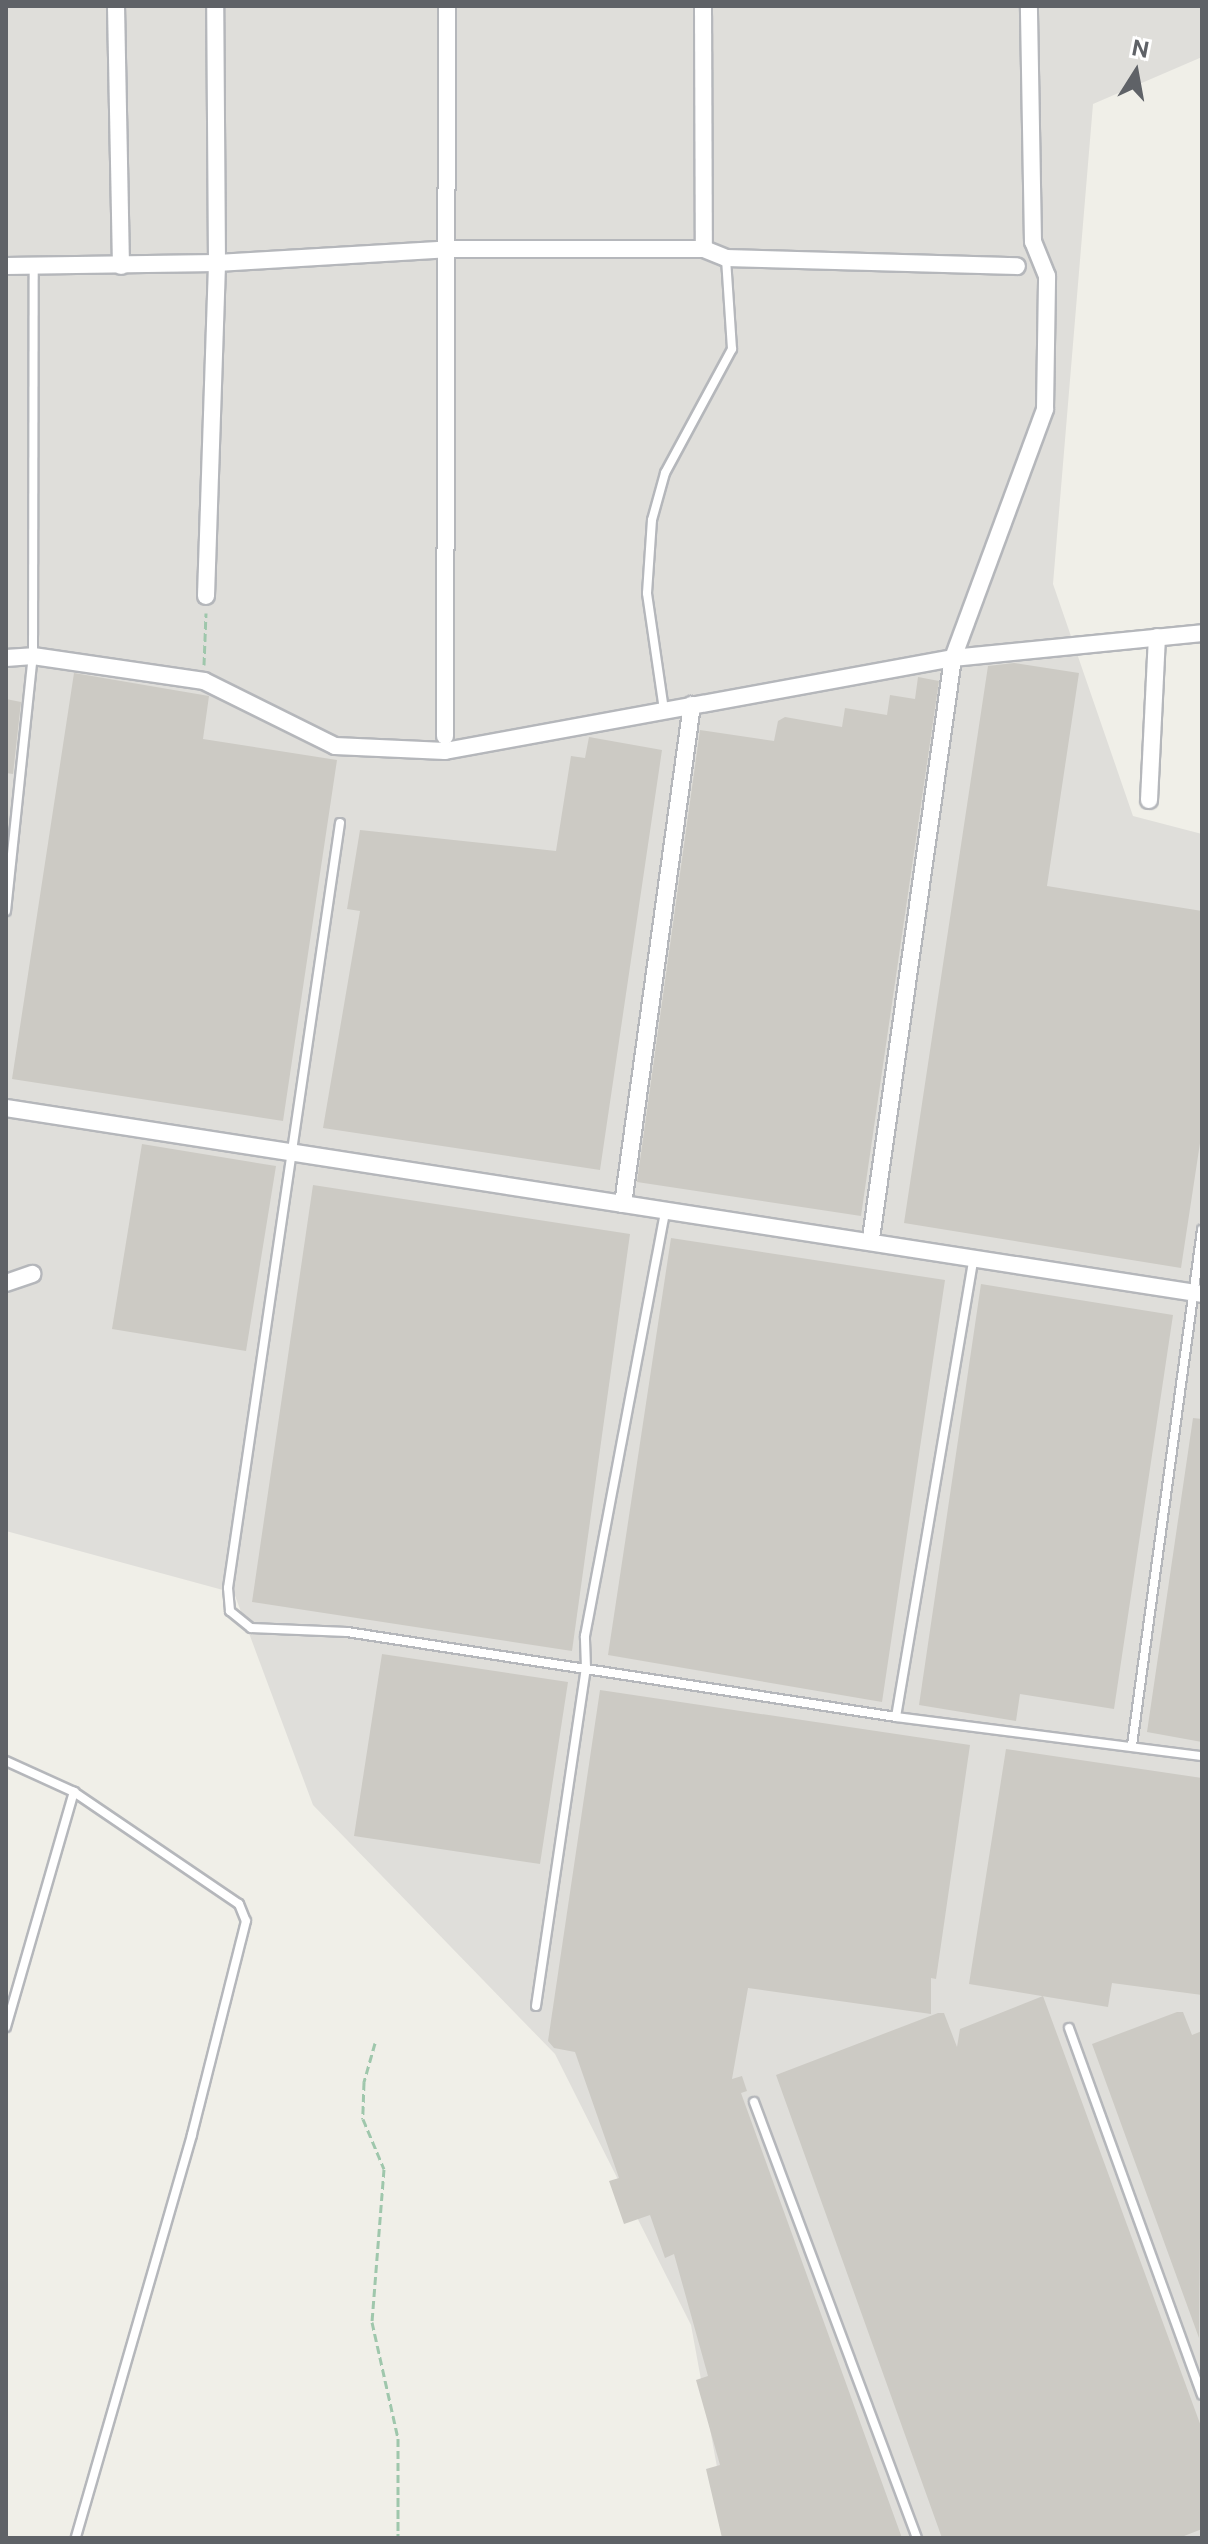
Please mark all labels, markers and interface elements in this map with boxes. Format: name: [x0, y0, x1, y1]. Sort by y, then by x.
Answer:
north arrow: [1096, 32, 1176, 112]
text: N: [1130, 34, 1152, 63]

